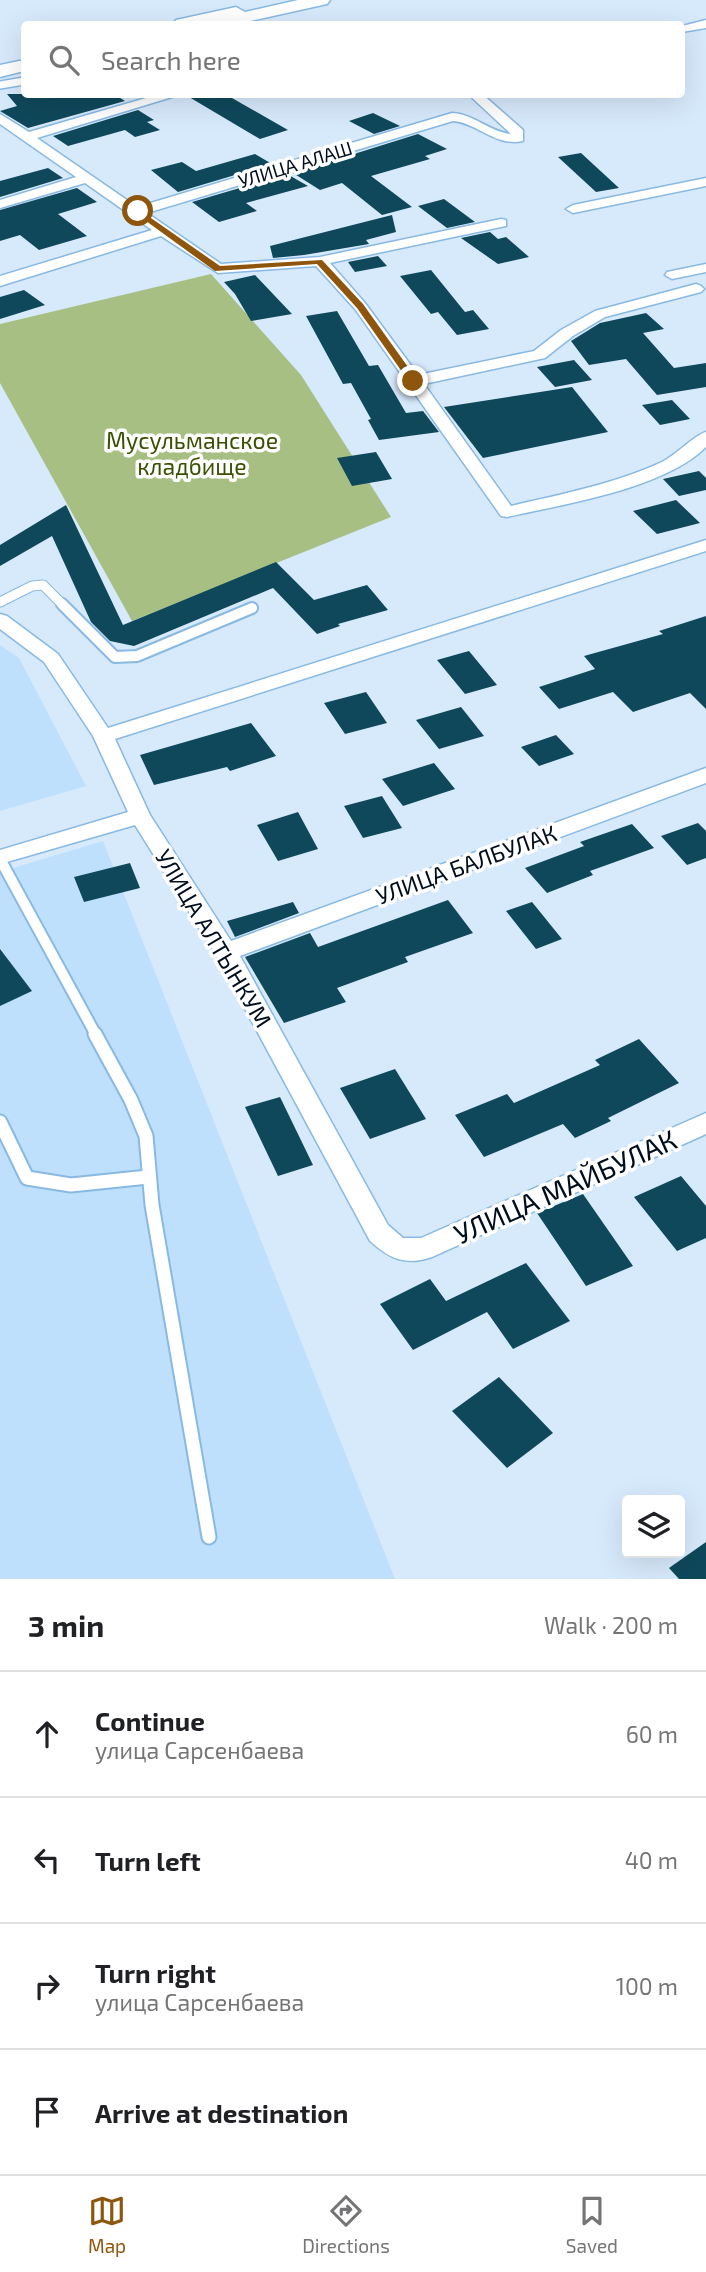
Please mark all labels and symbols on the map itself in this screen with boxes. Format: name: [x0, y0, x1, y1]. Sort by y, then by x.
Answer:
street label: УЛИЦА АЛАШ: [235, 136, 355, 192]
route start: [122, 195, 153, 226]
route end: [397, 365, 428, 396]
park label: Мусульманское кладбище: [106, 426, 278, 480]
street label: УЛИЦА БАЛБУЛАК: [372, 818, 560, 910]
street label: УЛИЦА АЛТЫНКУМ: [150, 844, 278, 1032]
street label: УЛИЦА МАЙБУЛАК: [448, 1122, 682, 1250]

